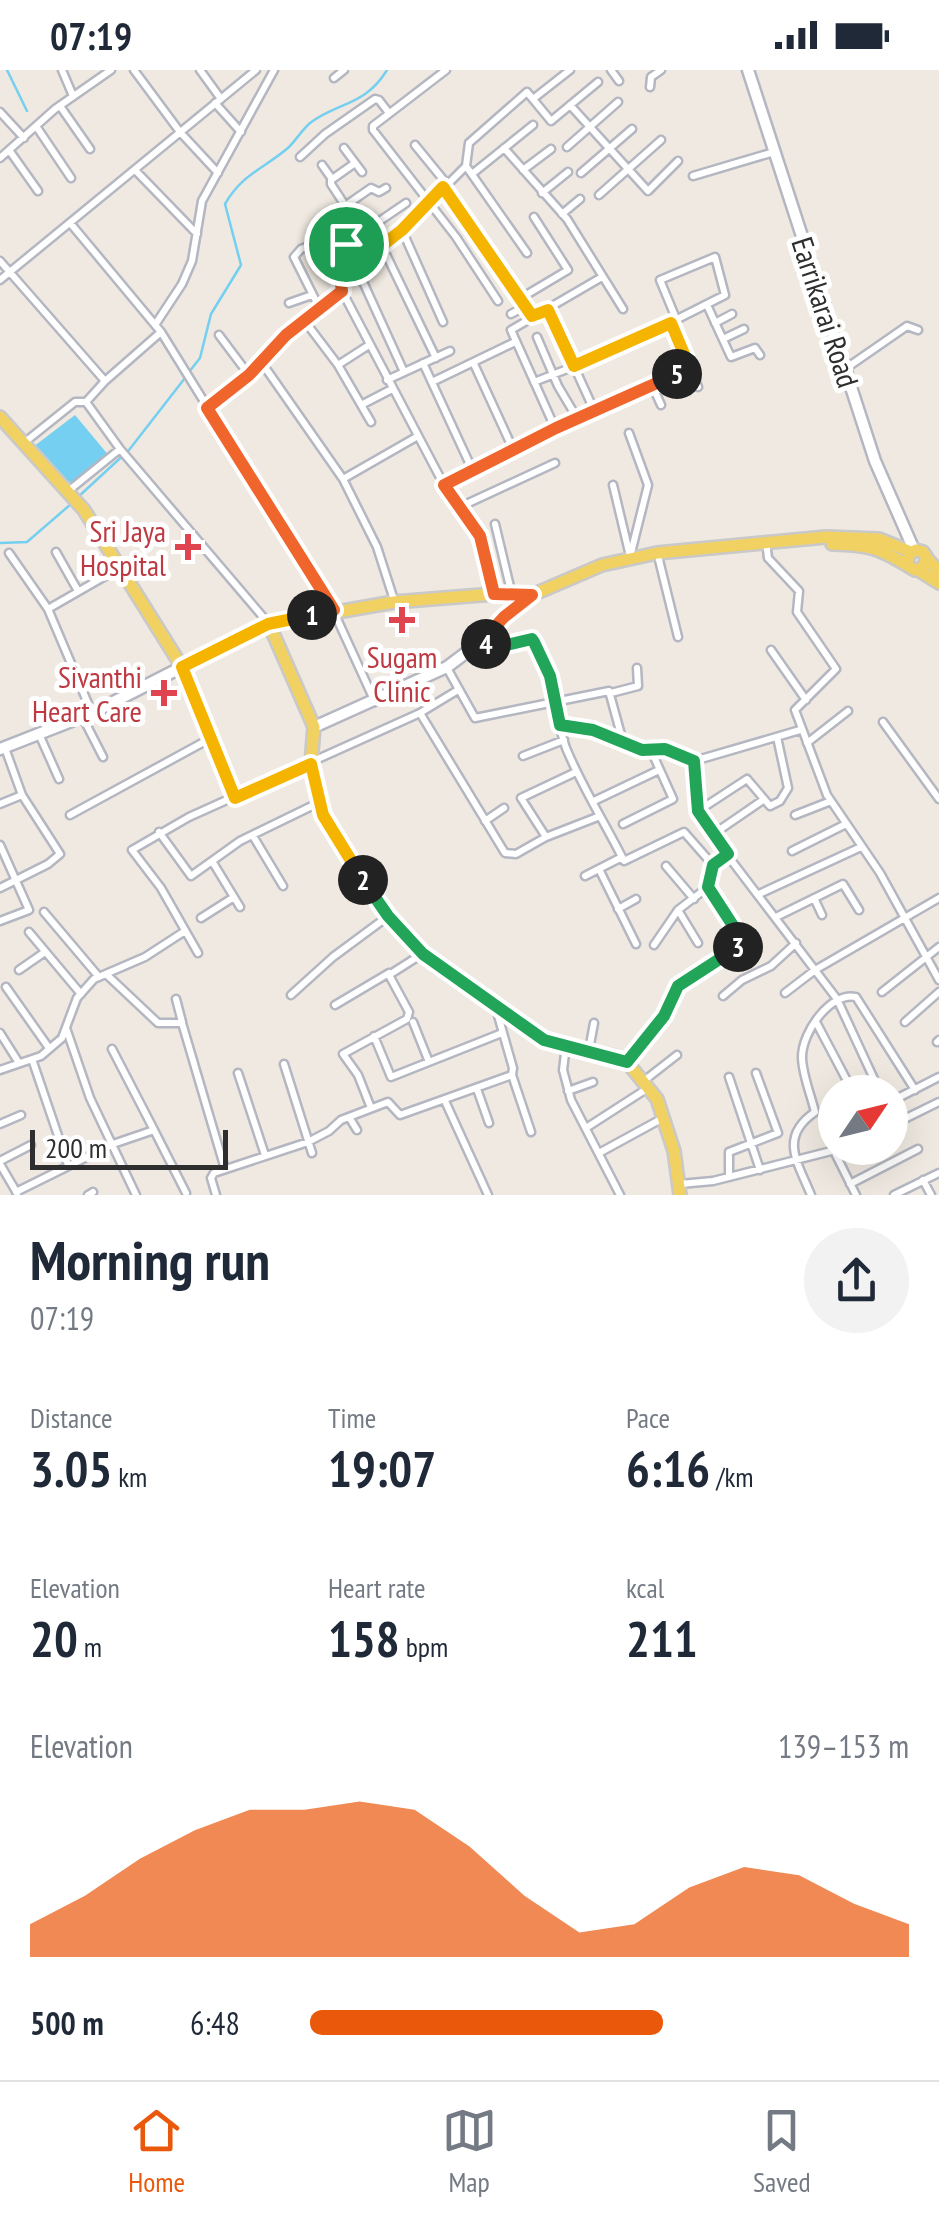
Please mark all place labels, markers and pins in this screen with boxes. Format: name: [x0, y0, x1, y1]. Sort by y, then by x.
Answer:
pin: [304, 202, 389, 287]
pin: 5: [652, 349, 702, 399]
place label: Sri Jaya Hospital: [80, 511, 166, 584]
marker: Sri Jaya Hospital: [175, 534, 201, 560]
pin: 1: [287, 590, 337, 640]
marker: Sugam Clinic: [389, 607, 415, 633]
pin: 4: [461, 619, 511, 669]
place label: Sugam Clinic: [367, 637, 437, 710]
place label: Sivanthi Heart Care: [32, 657, 142, 730]
marker: Sivanthi Heart Care: [151, 680, 177, 706]
pin: 2: [338, 855, 388, 905]
pin: 3: [713, 922, 763, 972]

